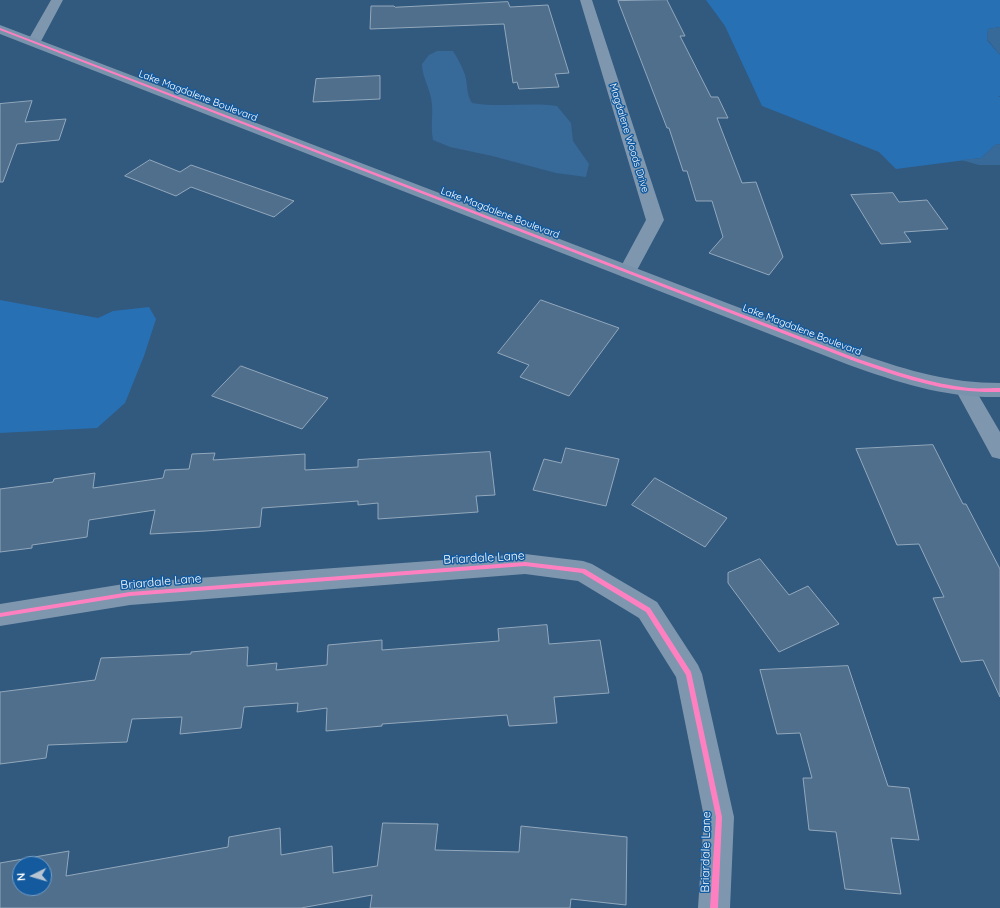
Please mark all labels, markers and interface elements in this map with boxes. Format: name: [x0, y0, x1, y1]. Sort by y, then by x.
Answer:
street label: Lake Magdalene Boulevard: [137, 68, 259, 124]
street label: Magdalene Woods Drive: [607, 82, 651, 194]
street label: Lake Magdalene Boulevard: [439, 185, 561, 241]
street label: Lake Magdalene Boulevard: [741, 302, 863, 358]
street label: Briardale Lane: [443, 549, 525, 567]
street label: Briardale Lane: [120, 571, 202, 593]
street label: Briardale Lane: [698, 811, 714, 893]
north arrow: [12, 856, 52, 896]
text: N: [14, 872, 28, 882]

